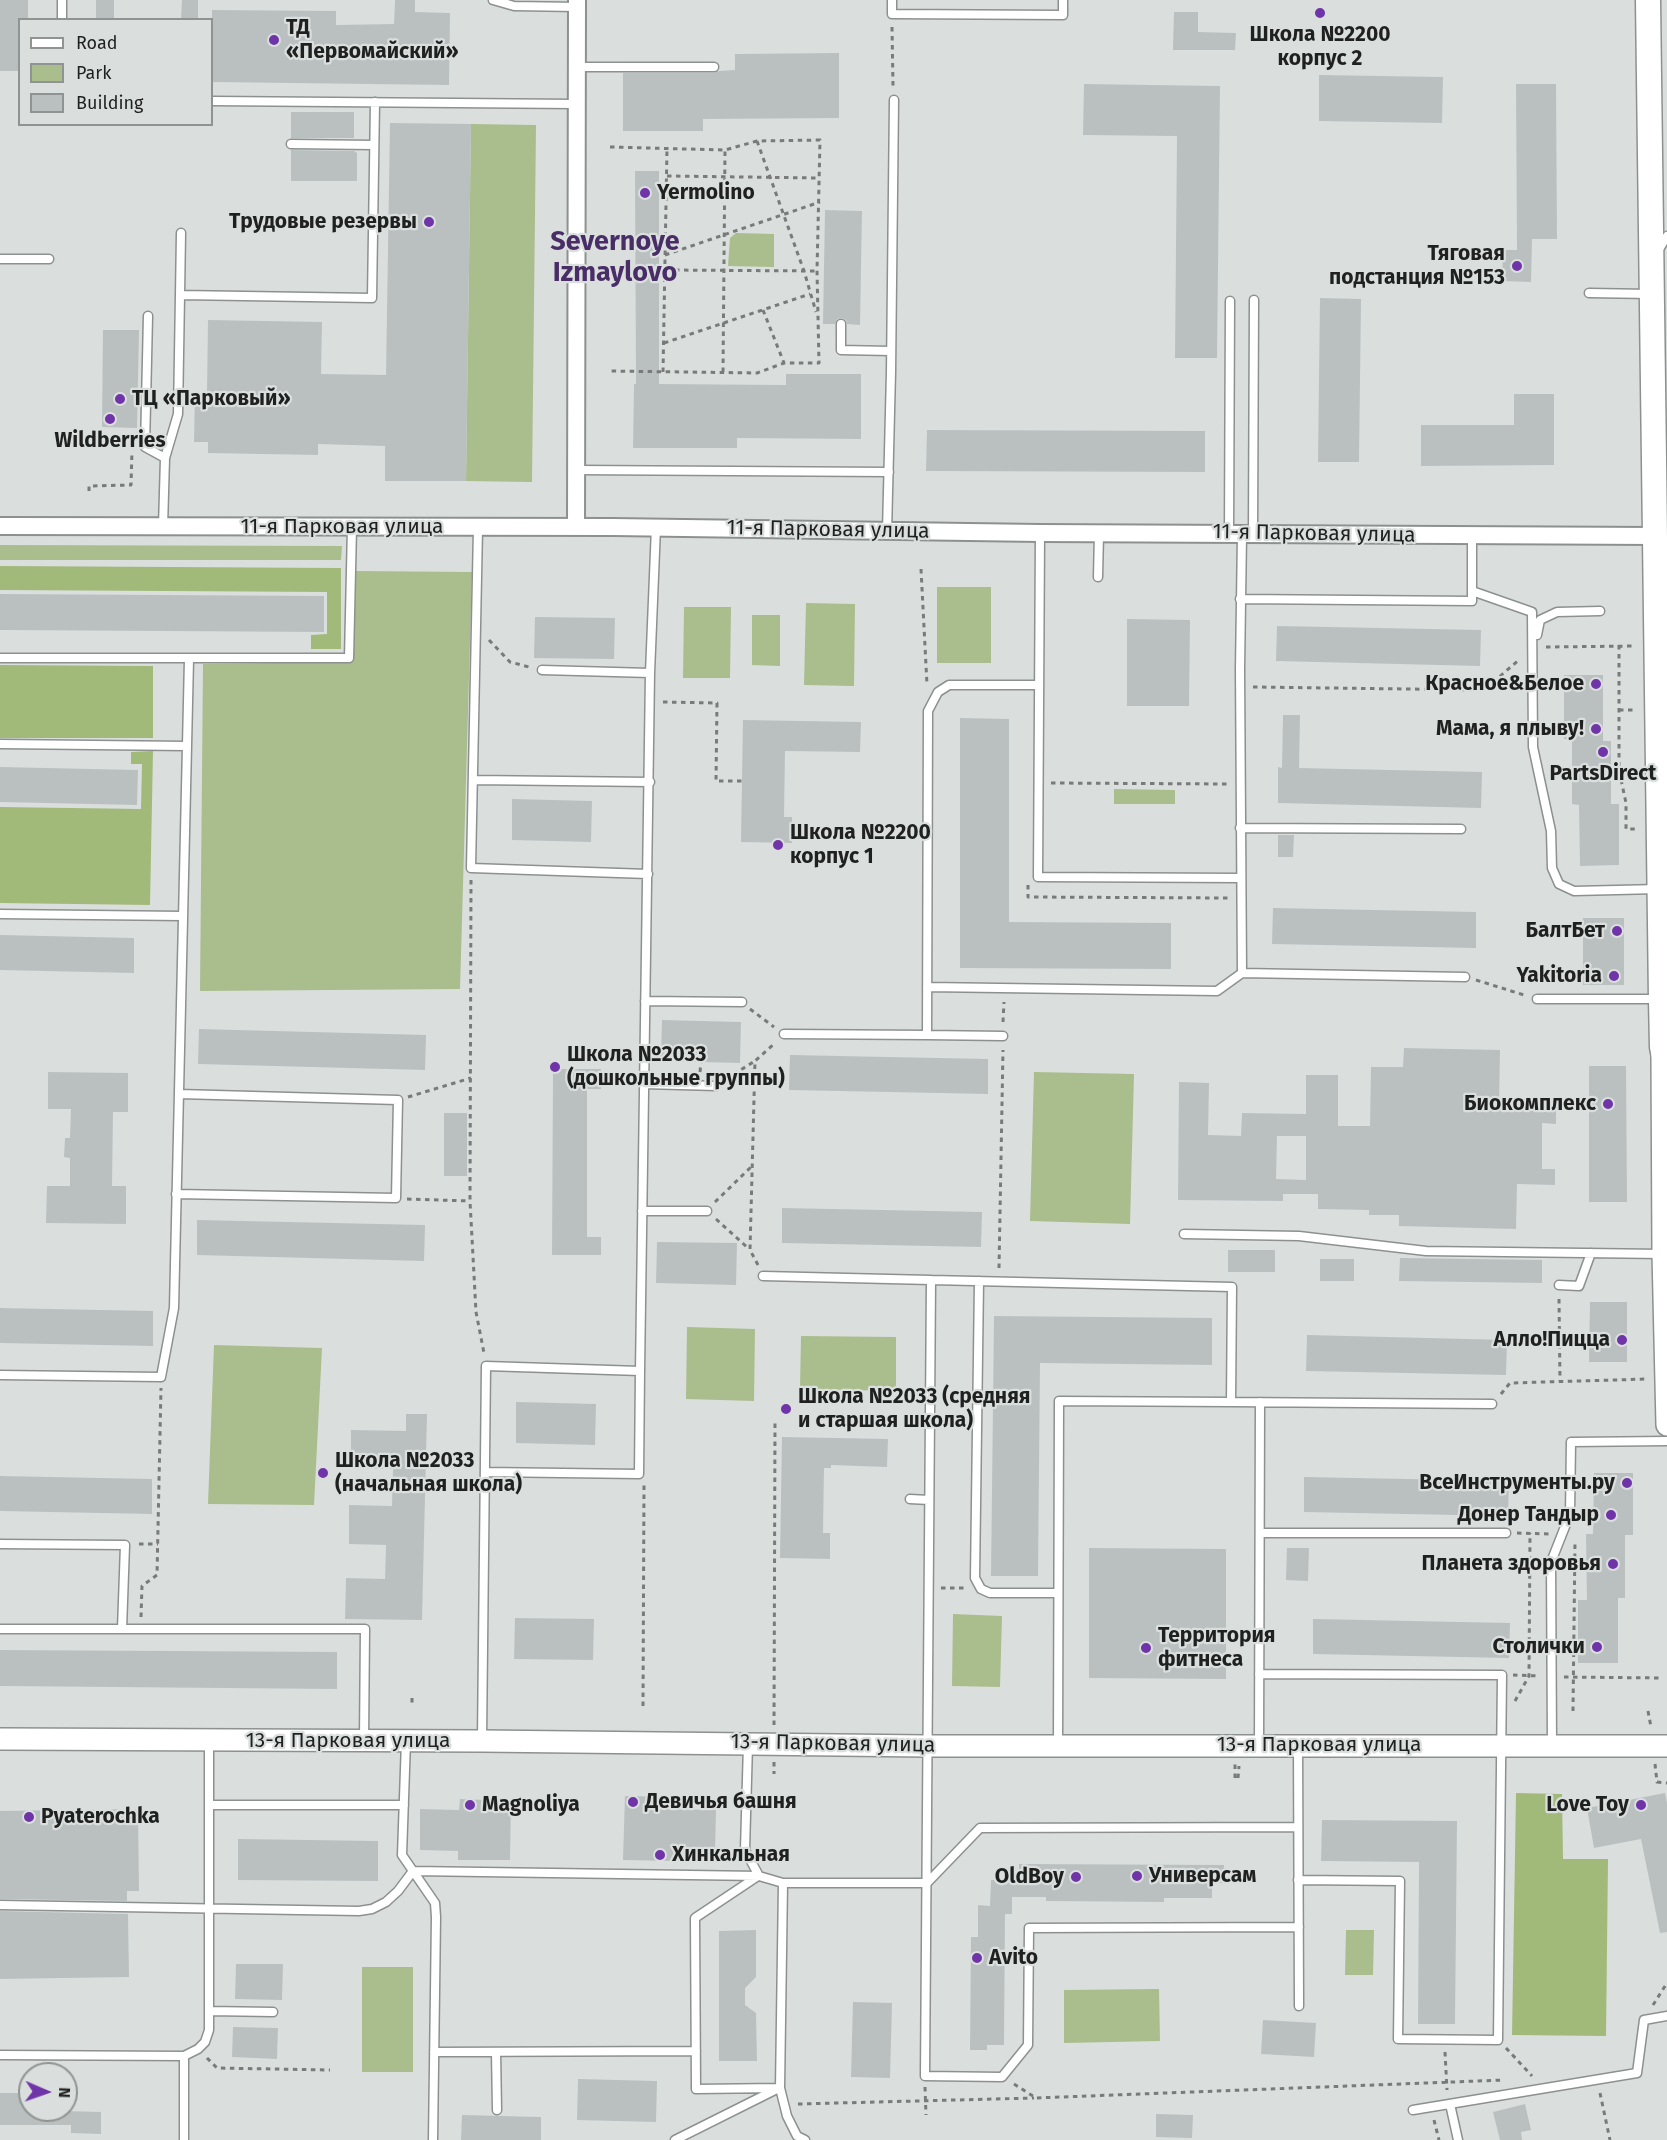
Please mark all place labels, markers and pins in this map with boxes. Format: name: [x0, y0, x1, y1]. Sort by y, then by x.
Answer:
marker: Школа №2200 корпус 2: [1313, 6, 1327, 20]
place label: ТД «Первомайский»: [286, 15, 459, 65]
place label: Школа №2200 корпус 2: [1250, 22, 1390, 72]
marker: ТД «Первомайский»: [267, 33, 281, 47]
place label: Yermolino: [657, 180, 755, 206]
marker: Yermolino: [638, 186, 652, 200]
place label: Трудовые резервы: [229, 209, 417, 235]
marker: Трудовые резервы: [422, 215, 436, 229]
place label: Тяговая подстанция №153: [1329, 241, 1505, 291]
marker: Тяговая подстанция №153: [1510, 259, 1524, 273]
place label: ТЦ «Парковый»: [132, 386, 291, 412]
marker: ТЦ «Парковый»: [113, 392, 127, 406]
marker: Wildberries: [103, 412, 117, 426]
place label: Wildberries: [54, 428, 166, 454]
place label: Красное&Белое: [1425, 671, 1584, 697]
marker: Красное&Белое: [1589, 677, 1603, 691]
place label: Мама, я плыву!: [1436, 716, 1584, 742]
marker: Мама, я плыву!: [1589, 722, 1603, 736]
marker: PartsDirect: [1596, 745, 1610, 759]
place label: PartsDirect: [1550, 761, 1656, 787]
place label: Школа №2200 корпус 1: [790, 820, 931, 870]
marker: Школа №2200 корпус 1: [771, 838, 785, 852]
place label: БалтБет: [1526, 918, 1605, 944]
marker: БалтБет: [1610, 924, 1624, 938]
place label: Yakitoria: [1516, 963, 1602, 989]
marker: Yakitoria: [1607, 969, 1621, 983]
place label: Школа №2033 (дошкольные группы): [567, 1042, 785, 1092]
marker: Школа №2033 (дошкольные группы): [548, 1060, 562, 1074]
place label: Биокомплекс: [1464, 1091, 1596, 1117]
marker: Биокомплекс: [1601, 1097, 1615, 1111]
place label: Алло!Пицца: [1494, 1327, 1610, 1353]
marker: Алло!Пицца: [1615, 1333, 1629, 1347]
place label: Школа №2033 (средняя и старшая школа): [798, 1384, 1031, 1434]
marker: Школа №2033 (средняя и старшая школа): [779, 1402, 793, 1416]
place label: Школа №2033 (начальная школа): [335, 1448, 522, 1498]
marker: Школа №2033 (начальная школа): [316, 1466, 330, 1480]
place label: ВсеИнструменты.ру: [1419, 1470, 1615, 1496]
marker: ВсеИнструменты.ру: [1620, 1476, 1634, 1490]
place label: Донер Тандыр: [1458, 1502, 1599, 1528]
marker: Донер Тандыр: [1604, 1508, 1618, 1522]
place label: Планета здоровья: [1422, 1551, 1601, 1577]
marker: Планета здоровья: [1606, 1557, 1620, 1571]
place label: Территория фитнеса: [1158, 1623, 1276, 1673]
place label: Столички: [1493, 1634, 1585, 1660]
marker: Столички: [1590, 1640, 1604, 1654]
marker: Территория фитнеса: [1139, 1641, 1153, 1655]
place label: Девичья башня: [645, 1789, 797, 1815]
place label: Magnoliya: [482, 1792, 580, 1818]
place label: Love Toy: [1546, 1792, 1629, 1818]
marker: Девичья башня: [626, 1795, 640, 1809]
marker: Magnoliya: [463, 1798, 477, 1812]
marker: Love Toy: [1634, 1798, 1648, 1812]
place label: Pyaterochka: [41, 1804, 160, 1830]
marker: Pyaterochka: [22, 1810, 36, 1824]
place label: Хинкальная: [672, 1842, 790, 1868]
marker: Хинкальная: [653, 1848, 667, 1862]
place label: Универсам: [1149, 1863, 1256, 1889]
place label: OldBoy: [995, 1864, 1064, 1890]
marker: Универсам: [1130, 1869, 1144, 1883]
marker: OldBoy: [1069, 1870, 1083, 1884]
place label: Avito: [989, 1945, 1038, 1971]
marker: Avito: [970, 1951, 984, 1965]

